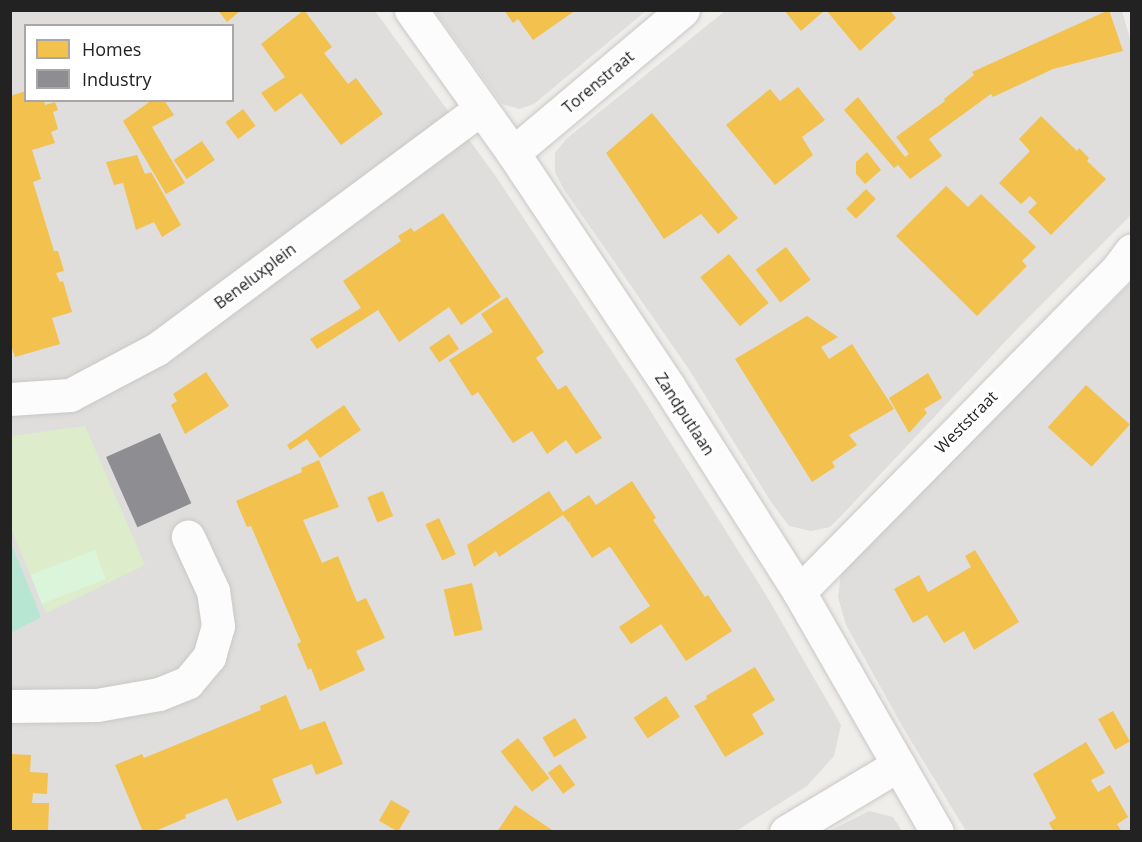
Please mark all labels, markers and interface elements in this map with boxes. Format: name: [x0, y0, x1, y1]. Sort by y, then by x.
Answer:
legend: [24, 24, 234, 102]
text: Homes: [82, 37, 141, 61]
street label: Torenstraat: [558, 47, 638, 117]
text: Industry: [82, 67, 152, 91]
street label: Beneluxplein: [210, 239, 300, 313]
street label: Zandputlaan: [651, 369, 719, 459]
street label: Weststraat: [931, 387, 1001, 457]

